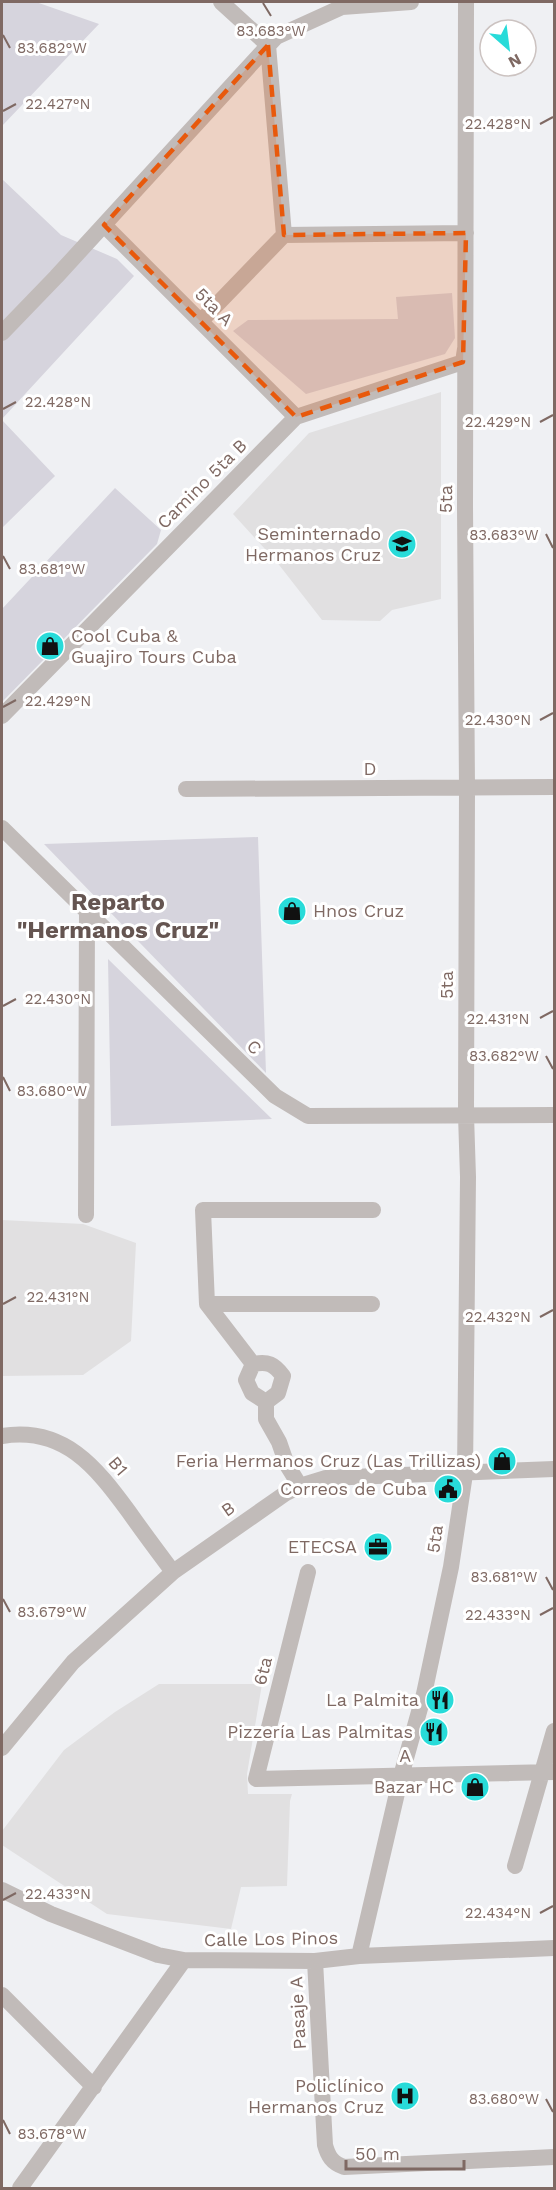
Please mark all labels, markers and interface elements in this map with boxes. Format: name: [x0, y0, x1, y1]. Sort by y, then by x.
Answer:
north arrow: [478, 18, 538, 78]
text: 83.683°W: [236, 22, 306, 40]
text: 83.682°W: [17, 39, 87, 57]
text: N: [505, 50, 525, 72]
text: 22.427°N: [25, 95, 91, 113]
text: 22.428°N: [465, 115, 531, 133]
street label: 5ta A: [191, 283, 238, 330]
text: 22.428°N: [25, 393, 91, 411]
text: 22.429°N: [465, 413, 531, 431]
street label: Camino 5ta B: [152, 434, 251, 533]
street label: 5ta: [435, 485, 456, 513]
place label: Seminternado Hermanos Cruz: [245, 523, 381, 565]
text: 83.683°W: [469, 526, 539, 544]
school or university icon: Seminternado Hermanos Cruz: [386, 528, 418, 560]
text: 83.681°W: [19, 560, 85, 578]
place label: Cool Cuba & Guajiro Tours Cuba: [71, 625, 237, 667]
shop icon: Cool Cuba & Guajiro Tours Cuba: [34, 630, 66, 662]
text: 22.429°N: [25, 692, 91, 710]
text: 22.430°N: [465, 711, 531, 729]
street label: D: [364, 758, 376, 779]
district label: Reparto "Hermanos Cruz": [17, 888, 219, 944]
shop icon: Hnos Cruz: [276, 895, 308, 927]
place label: Hnos Cruz: [313, 900, 404, 921]
street label: 5ta: [436, 971, 457, 999]
text: 22.430°N: [25, 990, 91, 1008]
text: 22.431°N: [466, 1010, 530, 1028]
street label: C: [243, 1035, 266, 1058]
text: 83.682°W: [469, 1047, 539, 1065]
text: 83.680°W: [17, 1082, 87, 1100]
text: 22.431°N: [26, 1288, 90, 1306]
text: 22.432°N: [465, 1308, 531, 1326]
shop icon: Feria Hermanos Cruz (Las Trillizas): [486, 1445, 518, 1477]
place label: Feria Hermanos Cruz (Las Trillizas): [176, 1450, 481, 1471]
street label: B1: [104, 1452, 132, 1480]
public building icon: Correos de Cuba: [432, 1473, 464, 1505]
place label: Correos de Cuba: [280, 1478, 427, 1499]
street label: B: [217, 1497, 239, 1521]
street label: 5ta: [422, 1523, 447, 1554]
office icon: ETECSA: [362, 1531, 394, 1563]
place label: ETECSA: [288, 1536, 357, 1557]
text: 83.681°W: [471, 1568, 537, 1586]
text: 83.679°W: [17, 1603, 87, 1621]
text: 22.433°N: [465, 1606, 531, 1624]
street label: 6ta: [249, 1654, 276, 1687]
restaurant icon: La Palmita: [424, 1684, 456, 1716]
place label: La Palmita: [326, 1689, 419, 1710]
restaurant icon: Pizzería Las Palmitas: [418, 1716, 450, 1748]
place label: Pizzería Las Palmitas: [227, 1721, 413, 1742]
street label: A: [399, 1745, 411, 1766]
shop icon: Bazar HC: [459, 1771, 491, 1803]
place label: Bazar HC: [374, 1776, 454, 1797]
text: 22.433°N: [25, 1885, 91, 1903]
text: 22.434°N: [465, 1904, 531, 1922]
street label: Calle Los Pinos: [204, 1927, 338, 1950]
street label: Pasaje A: [285, 1976, 310, 2050]
place label: Policlínico Hermanos Cruz: [248, 2075, 384, 2117]
hospital icon: Policlínico Hermanos Cruz: [389, 2080, 421, 2112]
text: 83.680°W: [469, 2090, 539, 2108]
text: 83.678°W: [17, 2125, 87, 2143]
scale bar: [346, 2133, 464, 2171]
text: 50 m: [355, 2143, 400, 2164]

